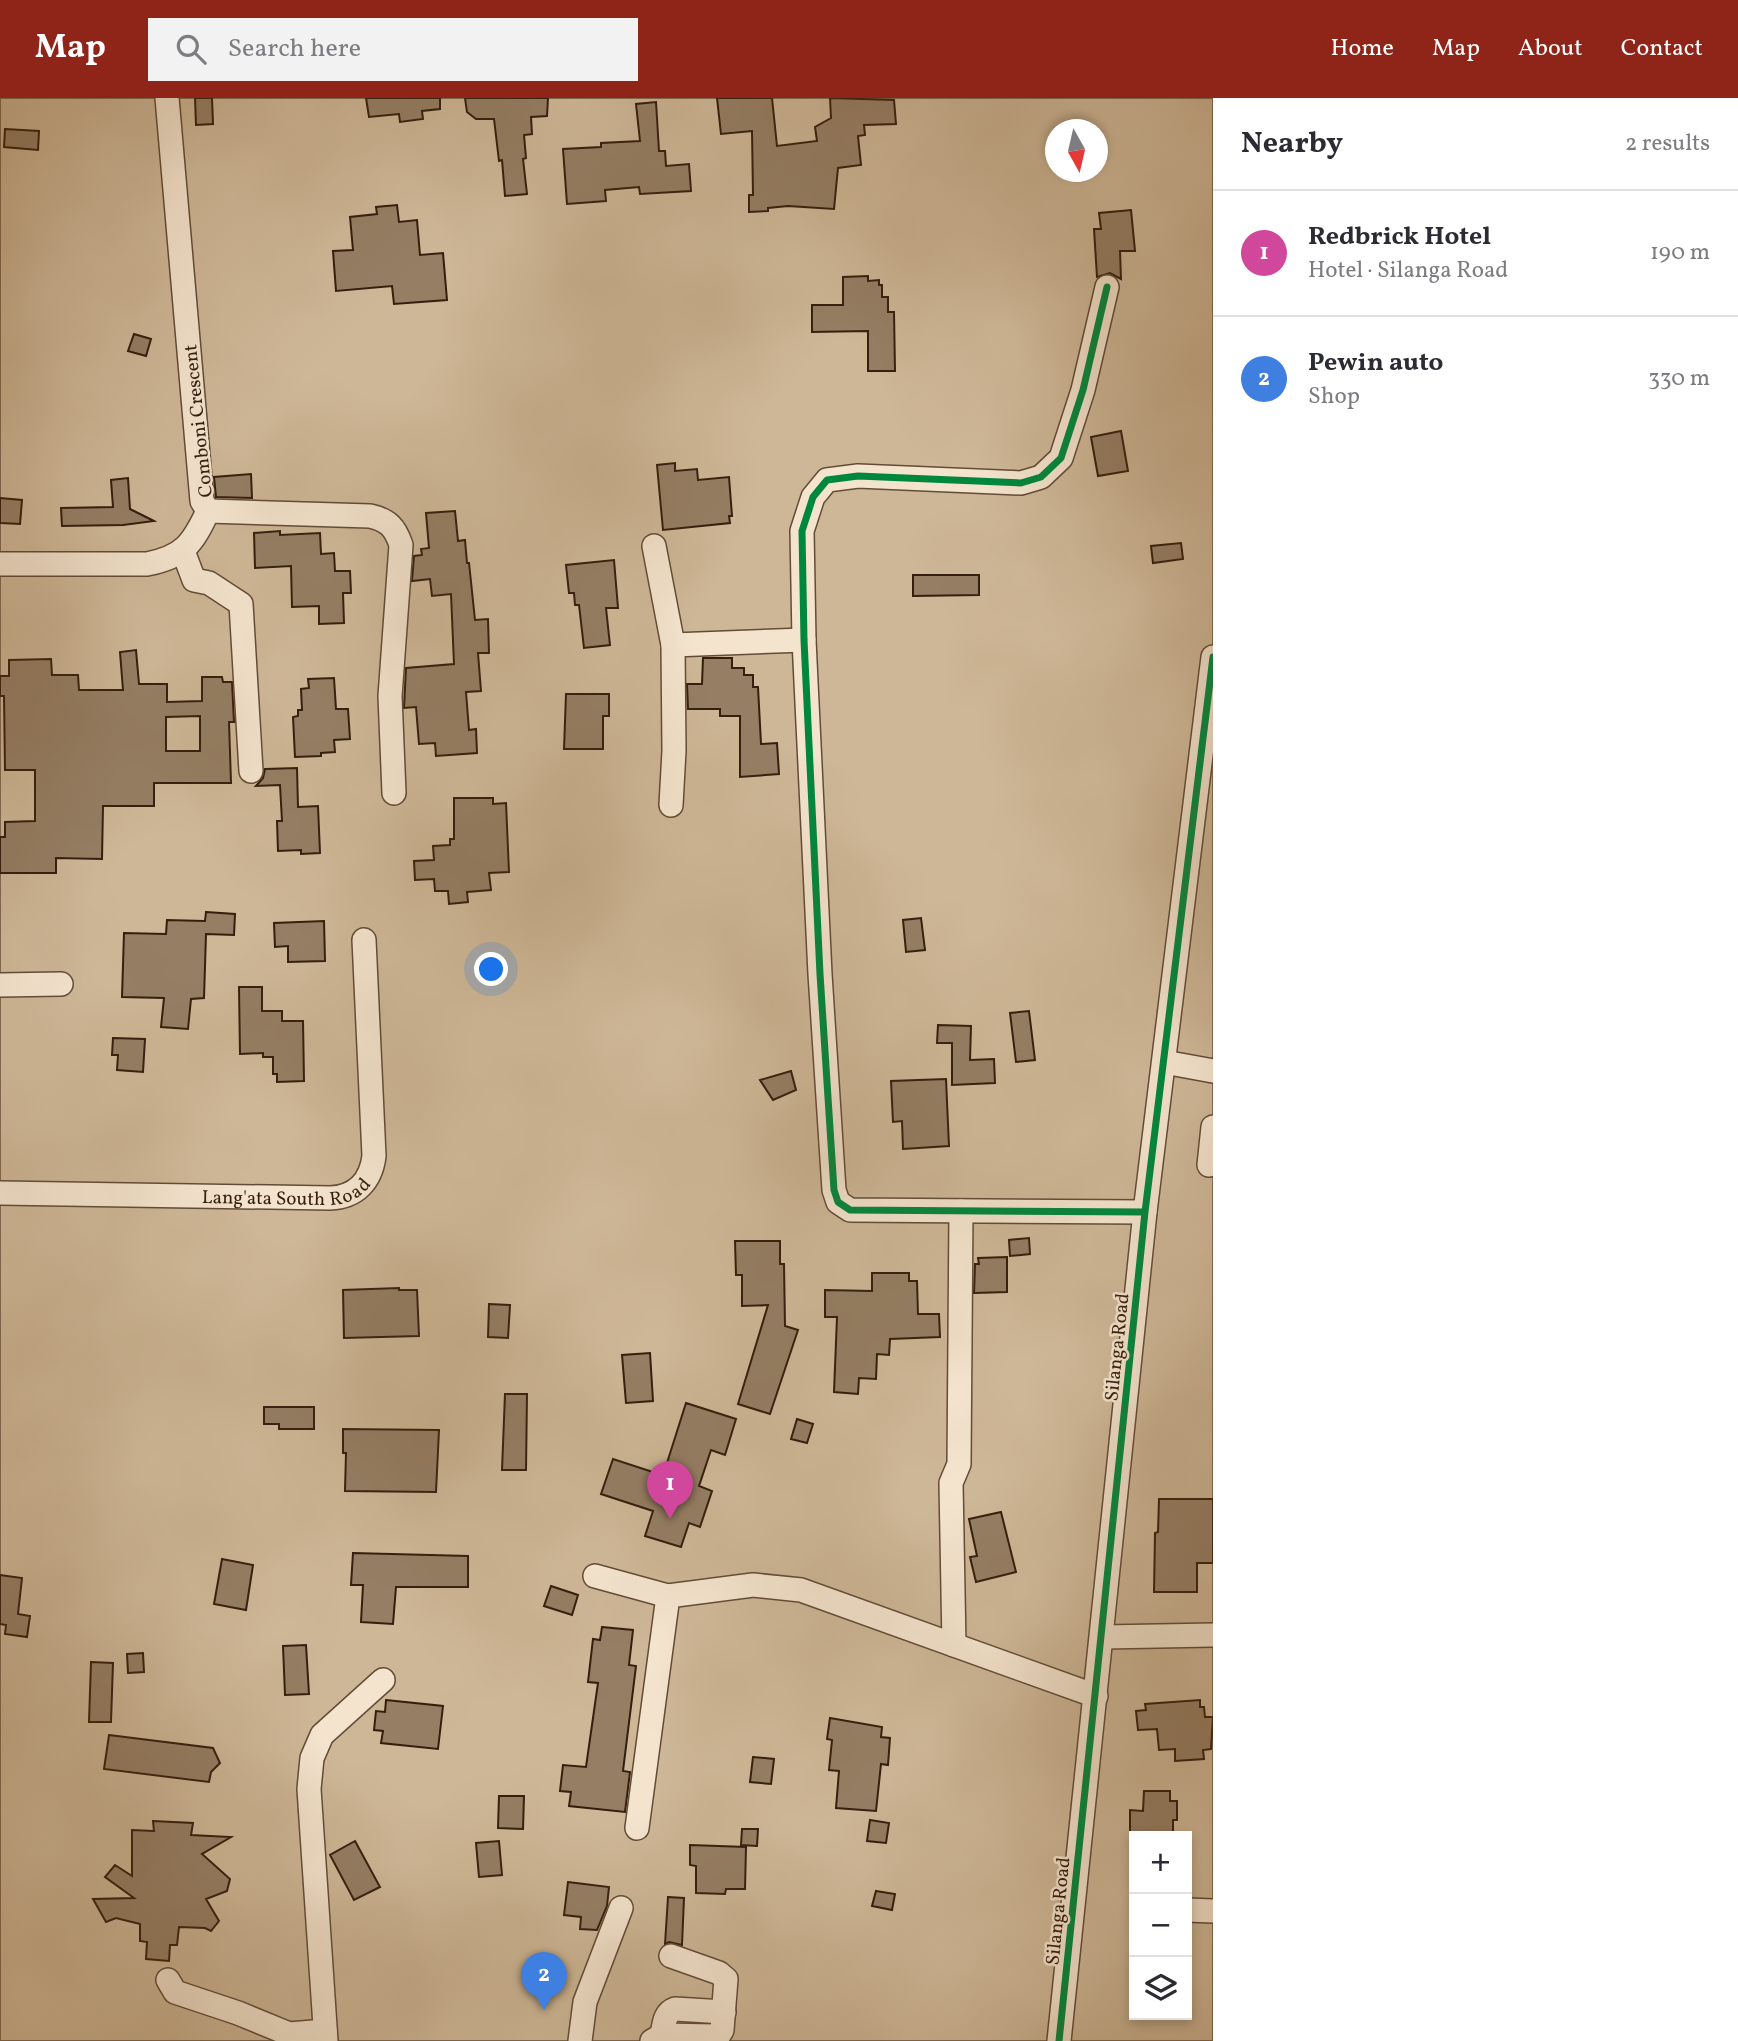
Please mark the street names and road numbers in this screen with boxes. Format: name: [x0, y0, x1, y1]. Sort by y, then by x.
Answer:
street label: Comboni Crescent: [178, 343, 220, 499]
street label: Lang'ata South Road: [202, 1173, 378, 1213]
street label: Silanga Road: [1099, 1292, 1137, 1403]
street label: Silanga Road: [1040, 1856, 1078, 1967]

